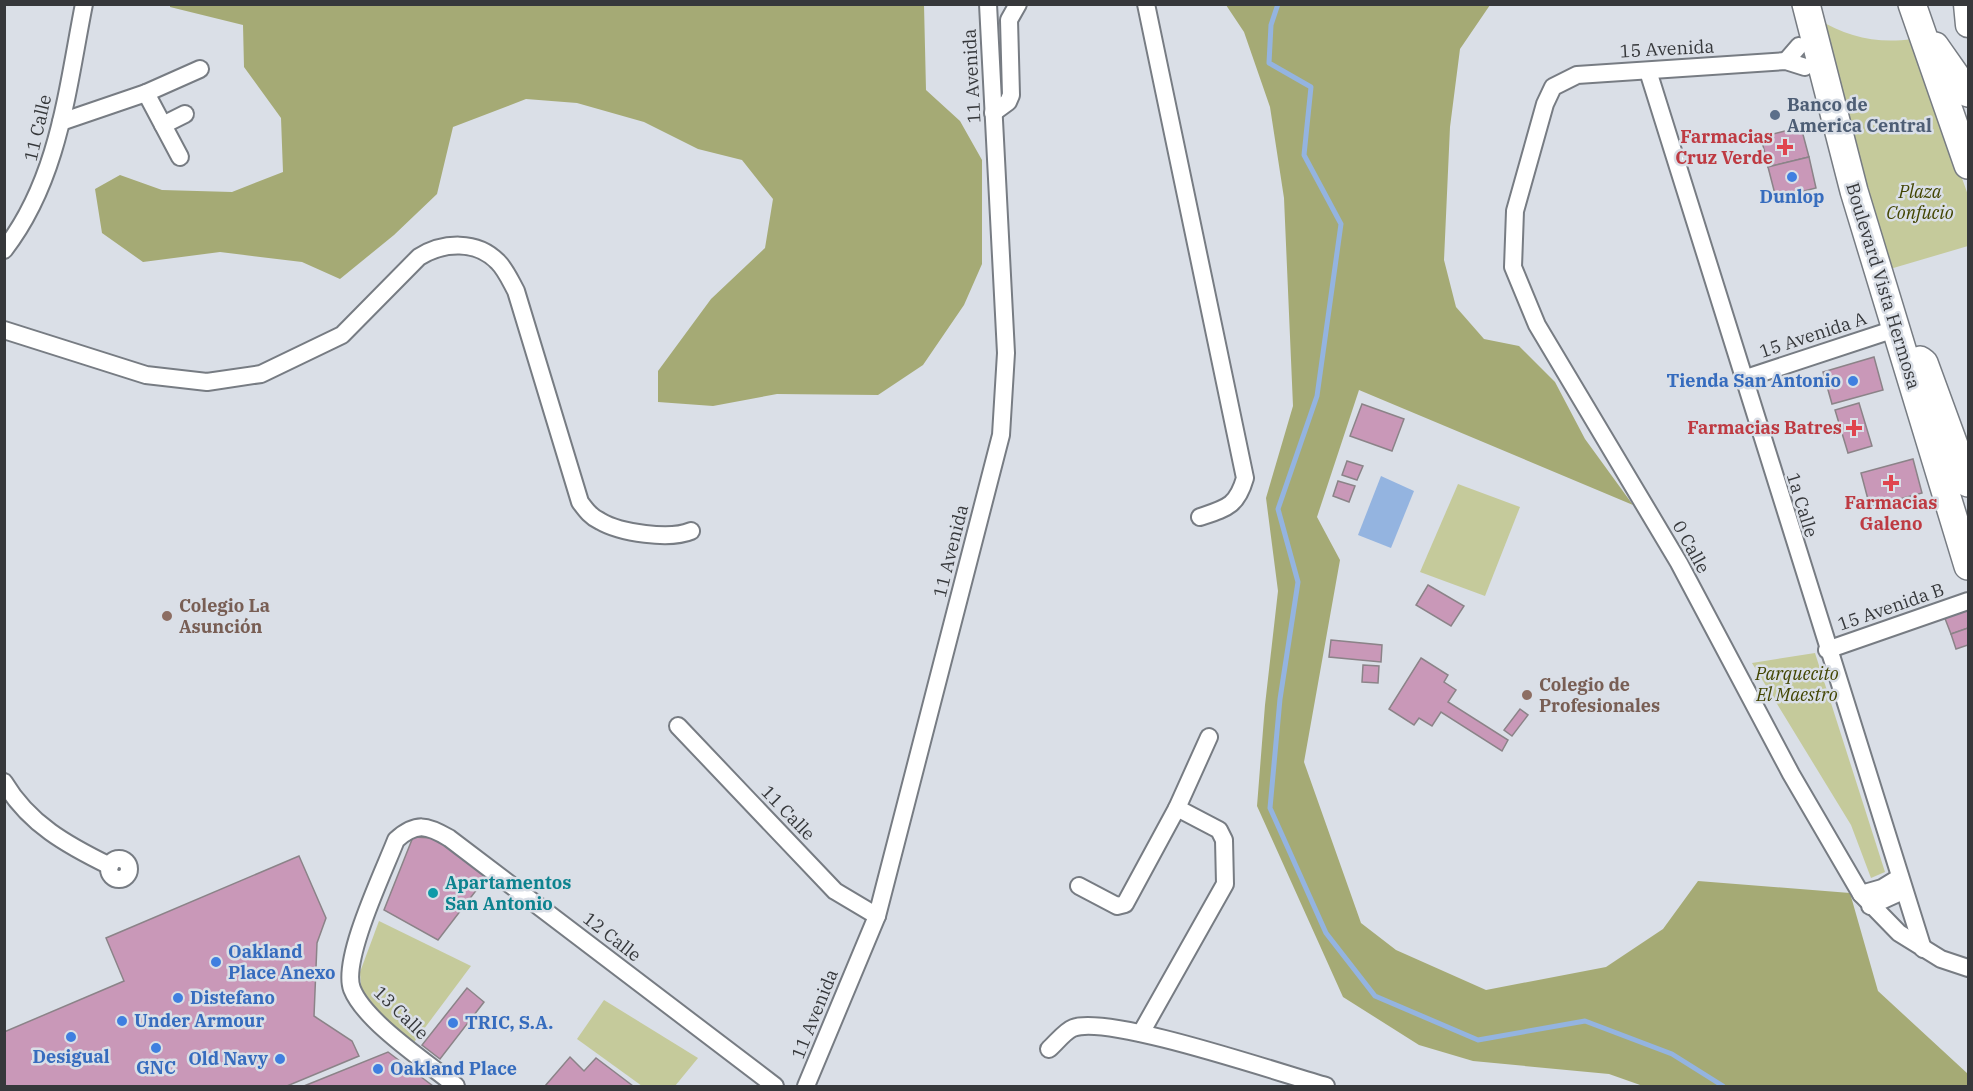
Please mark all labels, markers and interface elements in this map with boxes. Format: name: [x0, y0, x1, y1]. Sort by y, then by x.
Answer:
street label: 11 Avenida: [958, 28, 985, 124]
street label: 15 Avenida: [1619, 35, 1715, 62]
street label: 11 Calle: [19, 92, 56, 163]
place label: Banco de America Central: [1787, 93, 1932, 137]
marker: Banco de America Central: [1768, 108, 1782, 122]
place label: Farmacias Cruz Verde: [1675, 125, 1773, 169]
marker: Farmacias Cruz Verde: [1778, 140, 1792, 154]
marker: Dunlop: [1785, 170, 1799, 184]
street label: Boulevard Vista Hermosa: [1841, 180, 1926, 392]
park label: Plaza Confucio: [1886, 180, 1954, 224]
place label: Dunlop: [1760, 185, 1824, 208]
street label: 15 Avenida A: [1756, 306, 1870, 363]
place label: Tienda San Antonio: [1666, 369, 1841, 392]
marker: Tienda San Antonio: [1846, 374, 1860, 388]
place label: Farmacias Batres: [1687, 416, 1842, 439]
marker: Farmacias Batres: [1847, 421, 1861, 435]
street label: 1a Calle: [1782, 470, 1823, 540]
marker: Farmacias Galeno: [1884, 476, 1898, 490]
place label: Farmacias Galeno: [1845, 491, 1937, 535]
street label: 11 Avenida: [928, 502, 973, 600]
street label: 0 Calle: [1668, 516, 1715, 577]
street label: 15 Avenida B: [1835, 578, 1947, 635]
place label: Colegio La Asunción: [179, 594, 270, 638]
marker: Colegio La Asunción: [160, 609, 174, 623]
park label: Parquecito El Maestro: [1754, 662, 1839, 706]
place label: Colegio de Profesionales: [1539, 673, 1660, 717]
marker: Colegio de Profesionales: [1520, 688, 1534, 702]
street label: 11 Calle: [757, 780, 820, 845]
place label: Apartamentos San Antonio: [445, 871, 571, 915]
marker: Apartamentos San Antonio: [426, 886, 440, 900]
street label: 12 Calle: [579, 907, 646, 966]
place label: Oakland Place Anexo: [228, 940, 335, 984]
marker: Oakland Place Anexo: [209, 955, 223, 969]
street label: 11 Avenida: [786, 965, 843, 1062]
street label: 13 Calle: [369, 981, 434, 1044]
place label: Distefano: [190, 986, 275, 1009]
marker: Distefano: [171, 991, 185, 1005]
place label: Under Armour: [134, 1009, 264, 1032]
place label: TRIC, S.A.: [465, 1011, 553, 1034]
marker: Under Armour: [115, 1014, 129, 1028]
marker: TRIC, S.A.: [446, 1016, 460, 1030]
marker: Desigual: [64, 1030, 78, 1044]
marker: GNC: [149, 1041, 163, 1055]
place label: Desigual: [32, 1045, 110, 1068]
place label: Old Navy: [188, 1047, 269, 1070]
marker: Old Navy: [273, 1052, 287, 1066]
place label: GNC: [136, 1056, 176, 1079]
place label: Oakland Place: [390, 1057, 517, 1080]
marker: Oakland Place: [371, 1062, 385, 1076]

